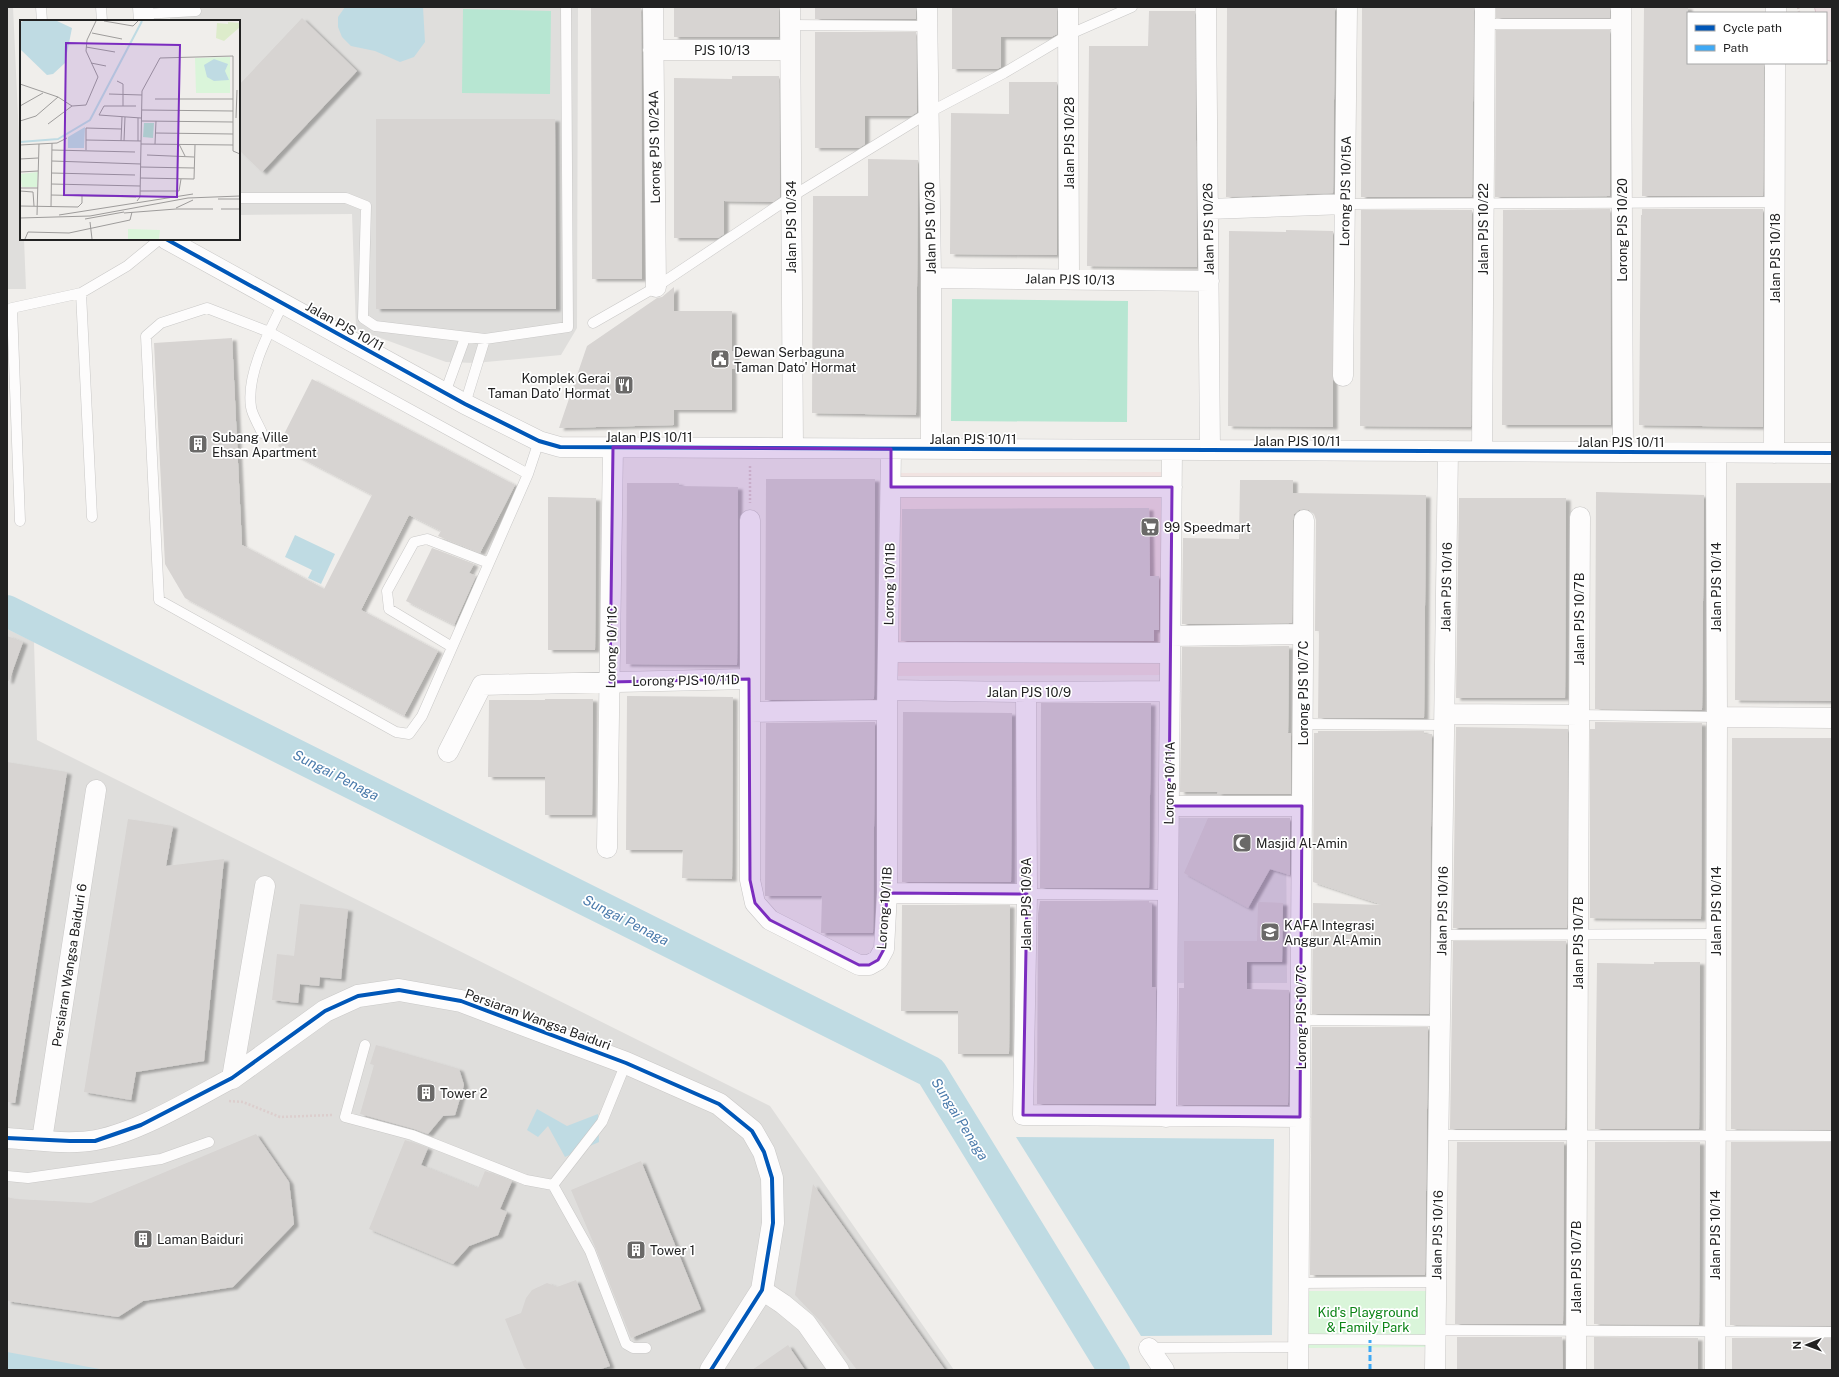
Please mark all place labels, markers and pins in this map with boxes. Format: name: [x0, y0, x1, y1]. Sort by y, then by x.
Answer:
place label: Dewan Serbaguna Taman Dato' Hormat: [734, 345, 856, 375]
public building icon: Dewan Serbaguna Taman Dato' Hormat: [709, 348, 731, 370]
place label: Komplek Gerai Taman Dato' Hormat: [488, 371, 610, 401]
restaurant icon: Komplek Gerai Taman Dato' Hormat: [613, 374, 635, 396]
place label: Subang Ville Ehsan Apartment: [212, 430, 317, 460]
building icon: Subang Ville Ehsan Apartment: [187, 433, 209, 455]
supermarket icon: 99 Speedmart: [1139, 516, 1161, 538]
place label: 99 Speedmart: [1164, 520, 1251, 535]
mosque icon: Masjid Al-Amin: [1231, 832, 1253, 854]
place label: Masjid Al-Amin: [1256, 836, 1348, 851]
place label: KAFA Integrasi Anggur Al-Amin: [1284, 918, 1381, 948]
school or university icon: KAFA Integrasi Anggur Al-Amin: [1259, 921, 1281, 943]
building icon: Tower 2: [415, 1082, 437, 1104]
place label: Tower 2: [440, 1086, 488, 1101]
building icon: Laman Baiduri: [132, 1228, 154, 1250]
place label: Laman Baiduri: [157, 1232, 243, 1247]
building icon: Tower 1: [625, 1239, 647, 1261]
place label: Tower 1: [650, 1243, 695, 1258]

